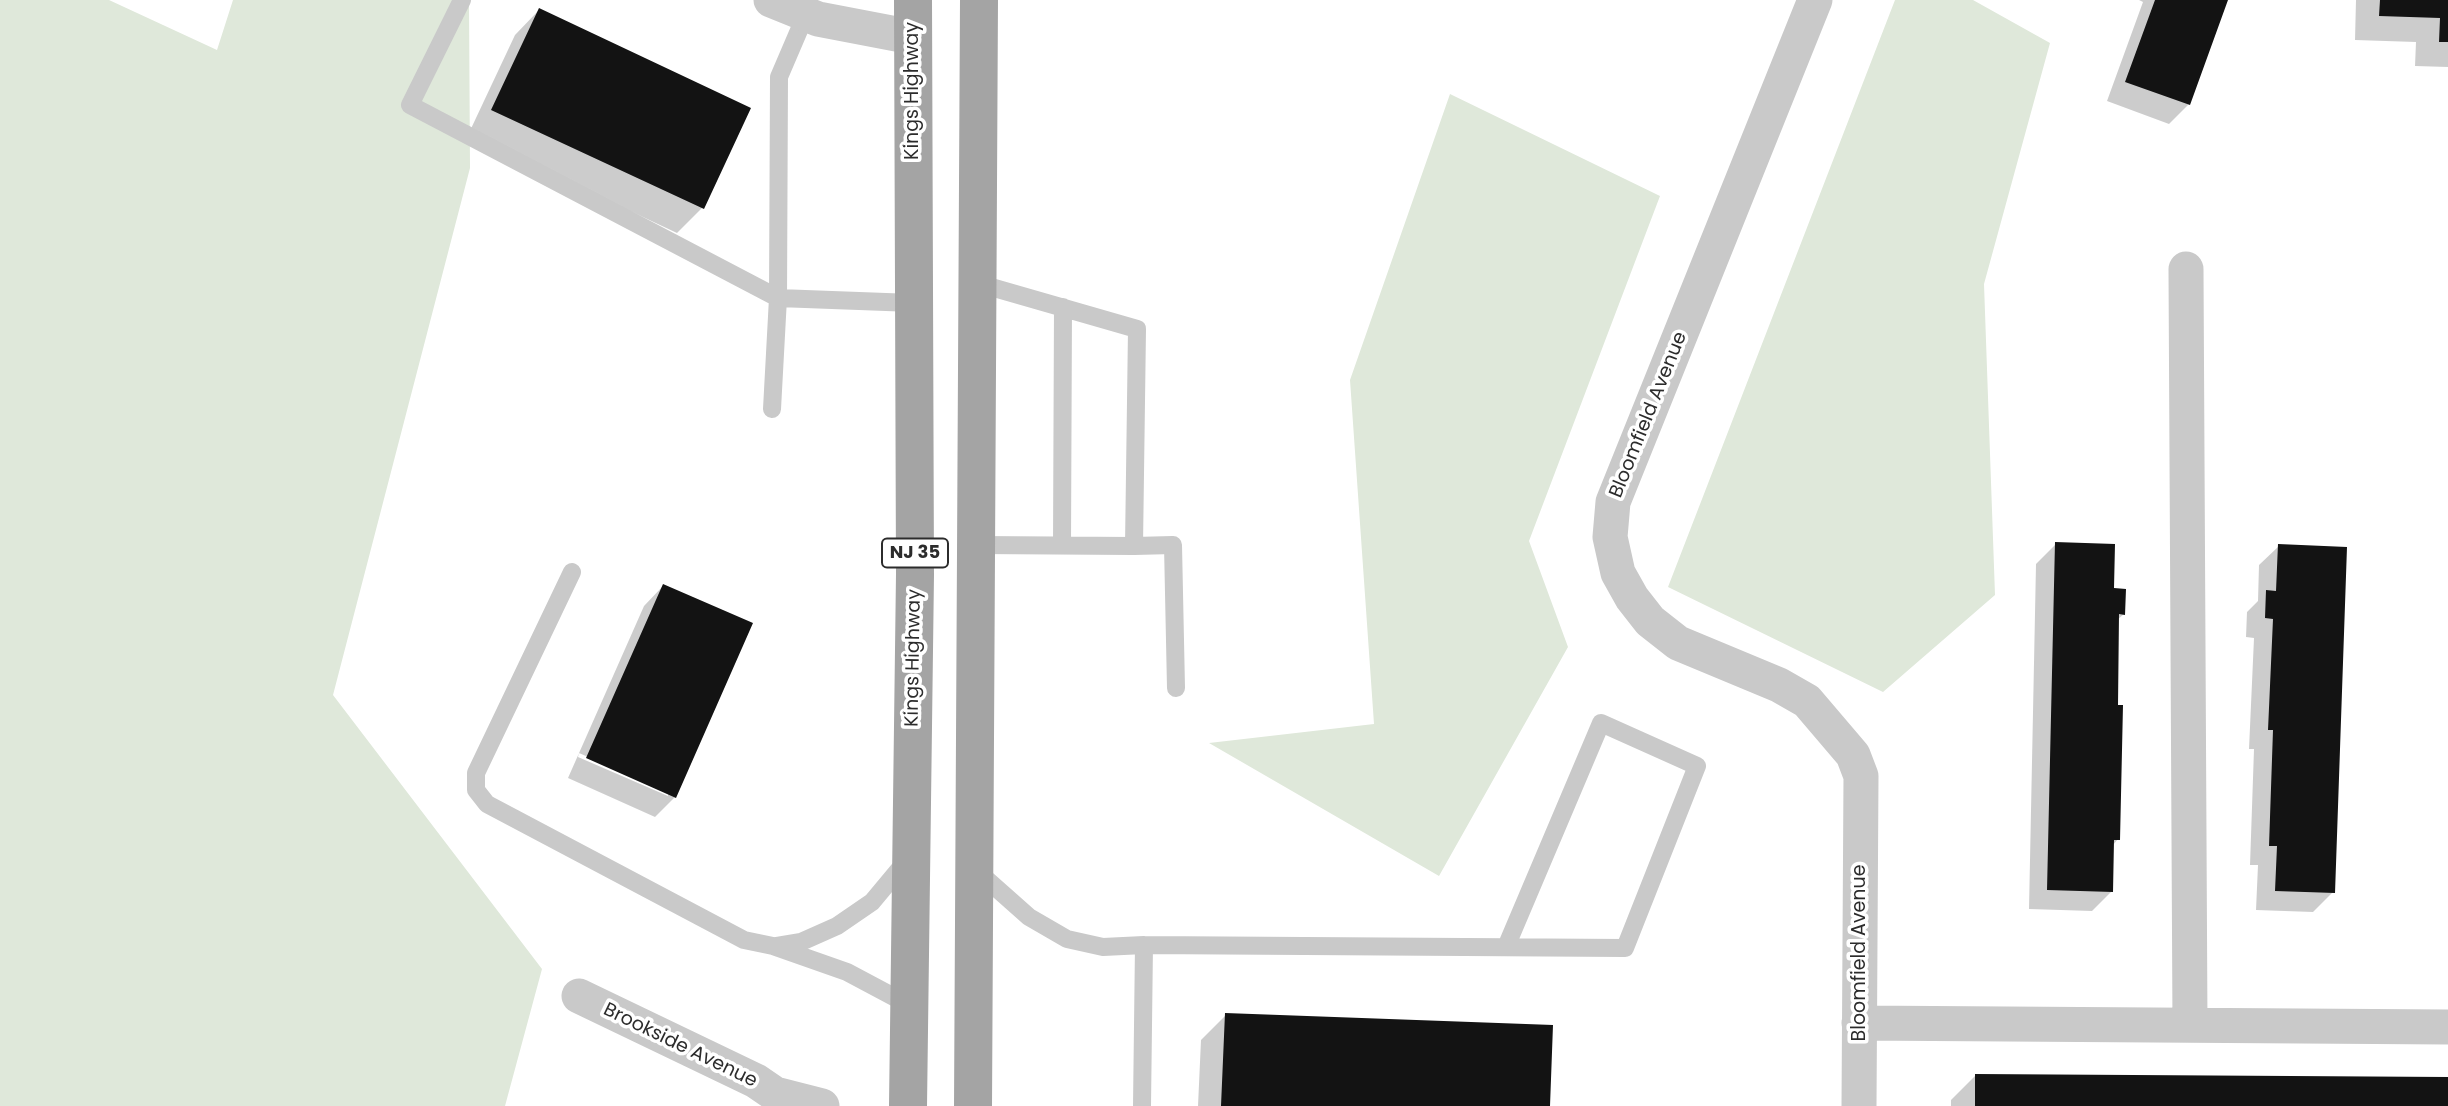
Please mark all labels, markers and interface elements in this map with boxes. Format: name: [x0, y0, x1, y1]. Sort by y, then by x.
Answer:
street label: Kings Highway: [902, 22, 924, 160]
street label: Bloomfield Avenue: [1605, 329, 1693, 501]
road number: NJ 35: [882, 538, 948, 568]
street label: Kings Highway: [901, 589, 927, 727]
street label: Bloomfield Avenue: [1849, 865, 1871, 1041]
street label: Brookside Avenue: [599, 999, 761, 1093]

